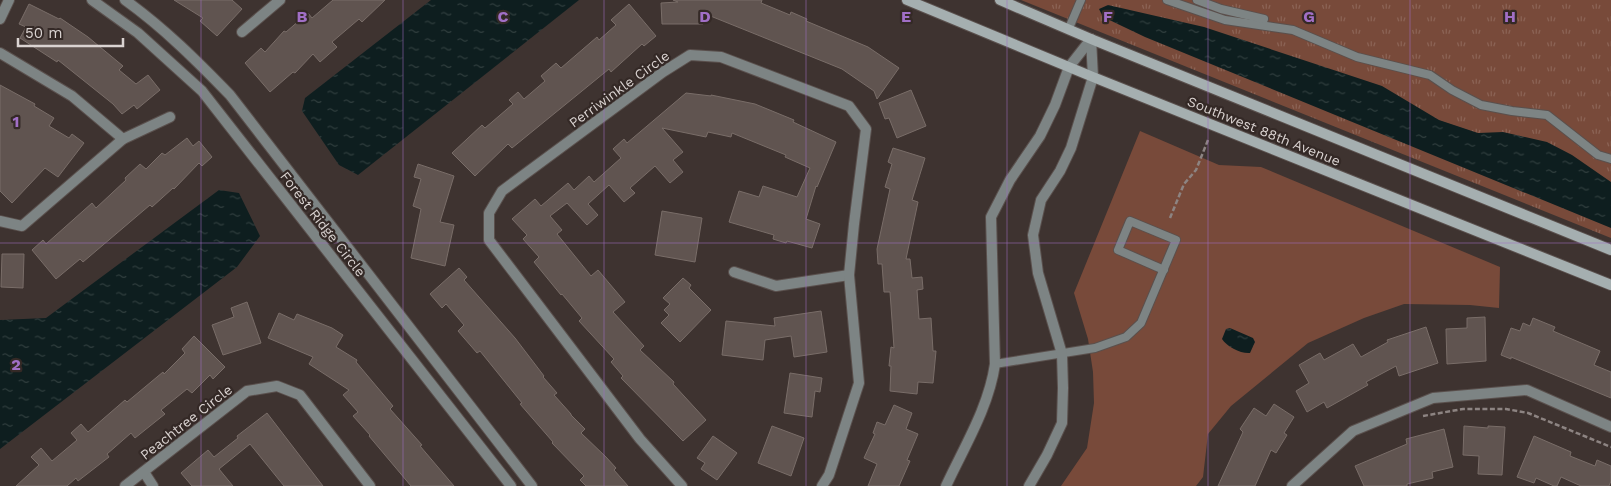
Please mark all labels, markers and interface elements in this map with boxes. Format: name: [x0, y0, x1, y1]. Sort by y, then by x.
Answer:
text: B: [297, 7, 308, 26]
text: C: [498, 7, 509, 26]
text: D: [699, 7, 711, 26]
text: E: [901, 7, 911, 26]
text: F: [1103, 7, 1113, 26]
text: G: [1303, 7, 1315, 26]
text: H: [1504, 7, 1516, 26]
scale bar: [18, 15, 122, 47]
text: 50 m: [25, 24, 62, 42]
street label: Perriwinkle Circle: [566, 47, 672, 131]
street label: Southwest 88th Avenue: [1185, 93, 1343, 169]
text: 1: [13, 112, 19, 131]
street label: Forest Ridge Circle: [277, 168, 369, 280]
text: 2: [11, 355, 21, 374]
street label: Peachtree Circle: [137, 381, 235, 463]

